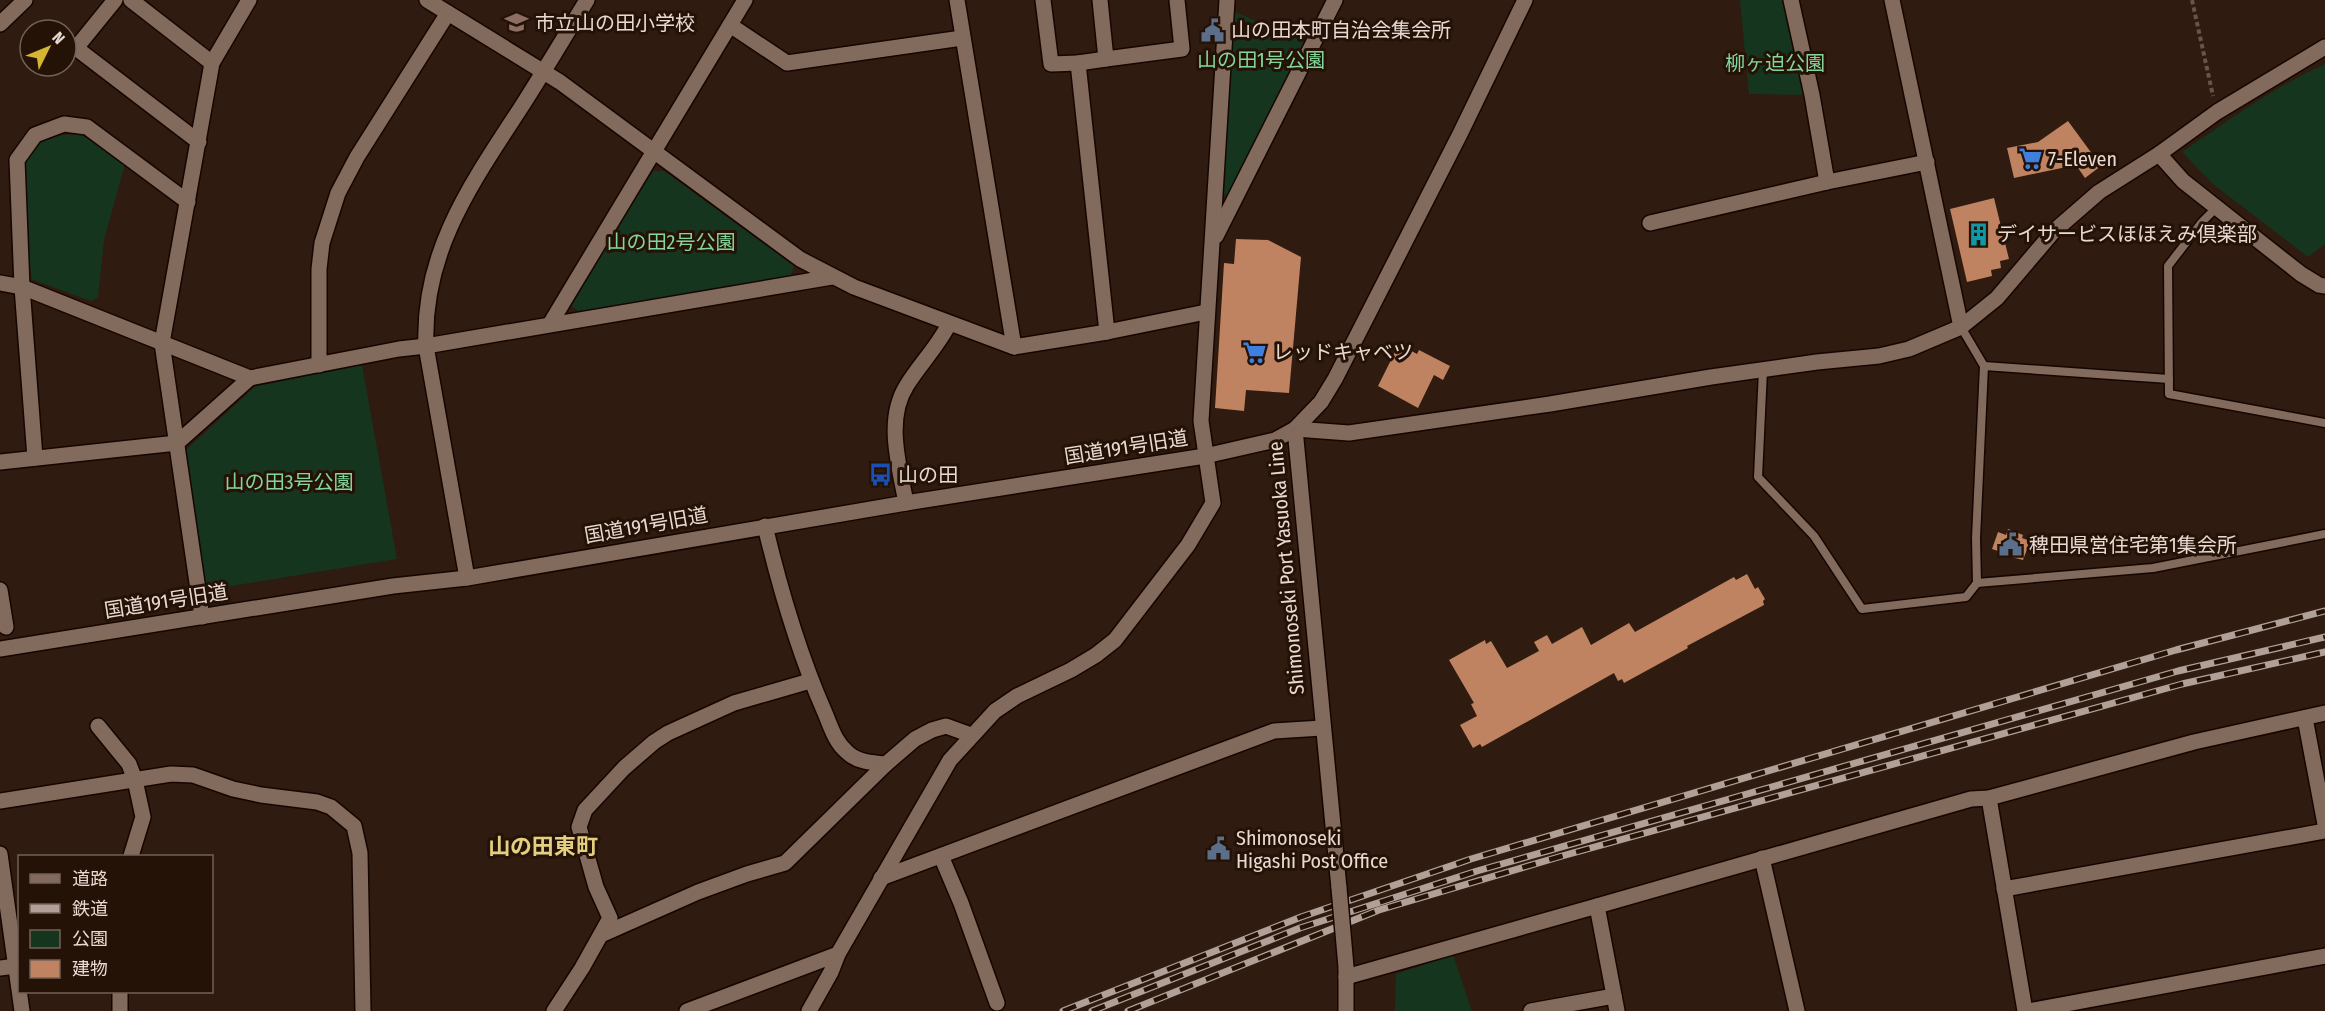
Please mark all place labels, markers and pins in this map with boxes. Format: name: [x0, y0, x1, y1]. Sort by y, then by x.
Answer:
school or university icon: 市立山の田小学校: [504, 10, 530, 36]
place label: 市立山の田小学校: [535, 11, 695, 35]
public building icon: 山の田本町自治会集会所: [1200, 17, 1226, 43]
place label: 山の田本町自治会集会所: [1231, 18, 1451, 42]
supermarket icon: 7-Eleven: [2017, 146, 2043, 172]
place label: 7-Eleven: [2048, 147, 2117, 171]
building icon: デイサービスほほえみ倶楽部: [1966, 221, 1992, 247]
place label: デイサービスほほえみ倶楽部: [1997, 222, 2257, 246]
supermarket icon: レッドキャベツ: [1242, 339, 1268, 365]
place label: レッドキャベツ: [1273, 340, 1413, 364]
bus stop icon: 山の田: [867, 462, 893, 488]
place label: 山の田: [898, 463, 958, 487]
public building icon: 稗田県営住宅第1集会所: [1998, 532, 2024, 558]
place label: 稗田県営住宅第1集会所: [2029, 533, 2237, 557]
place label: Shimonoseki Higashi Post Office: [1236, 826, 1388, 873]
public building icon: Shimonoseki Higashi Post Office: [1205, 836, 1231, 862]

